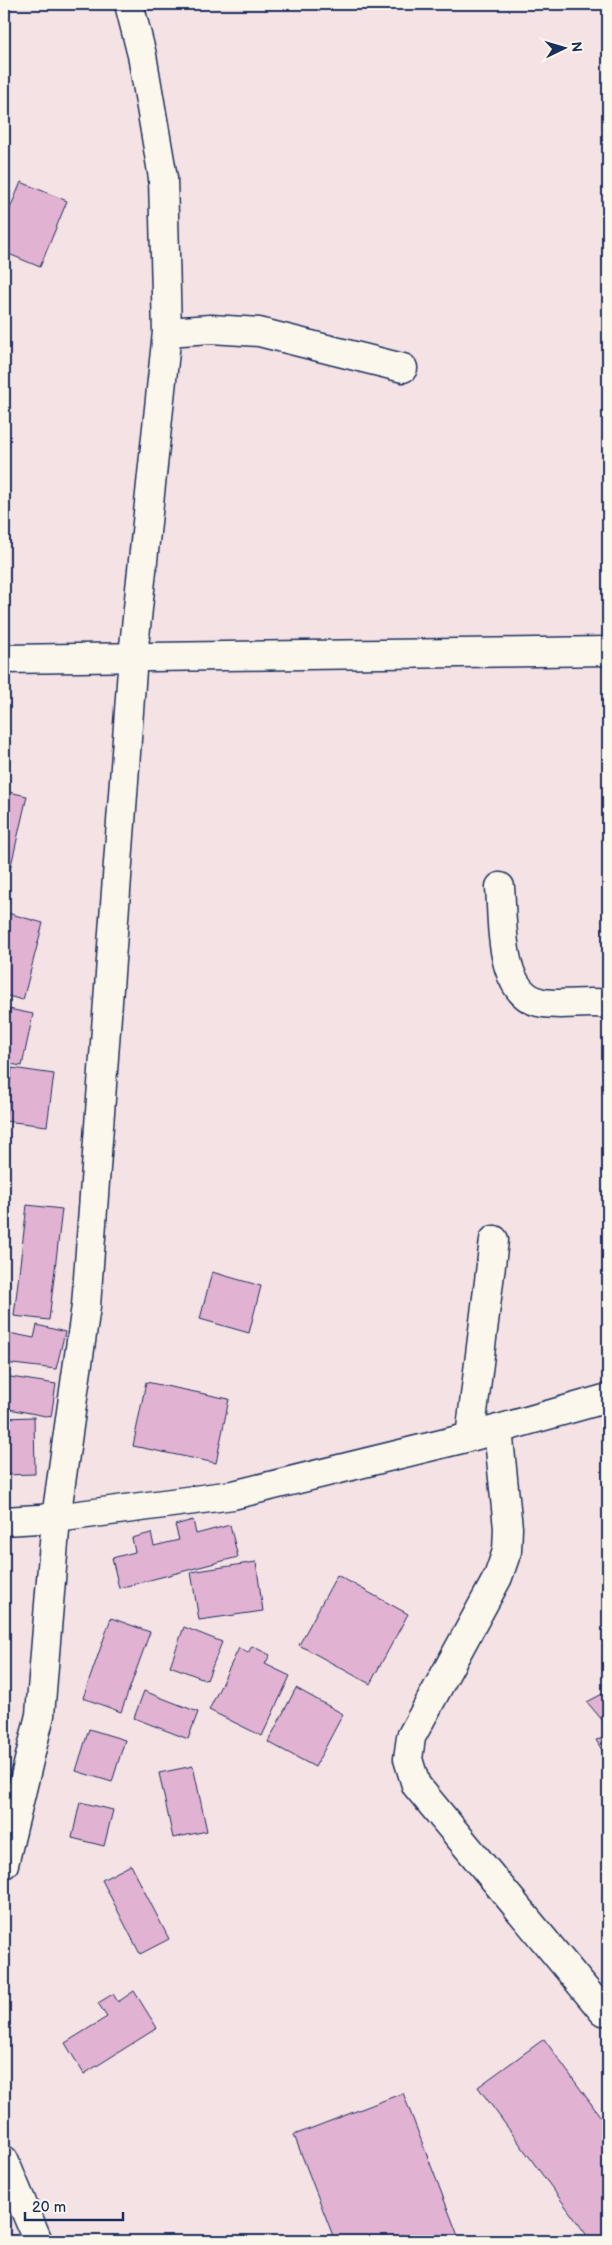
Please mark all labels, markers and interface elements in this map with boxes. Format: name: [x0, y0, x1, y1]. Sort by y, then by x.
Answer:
north arrow: [540, 22, 590, 72]
text: N: [568, 41, 585, 53]
scale bar: [25, 2190, 122, 2222]
text: 20 m: [32, 2198, 66, 2217]

